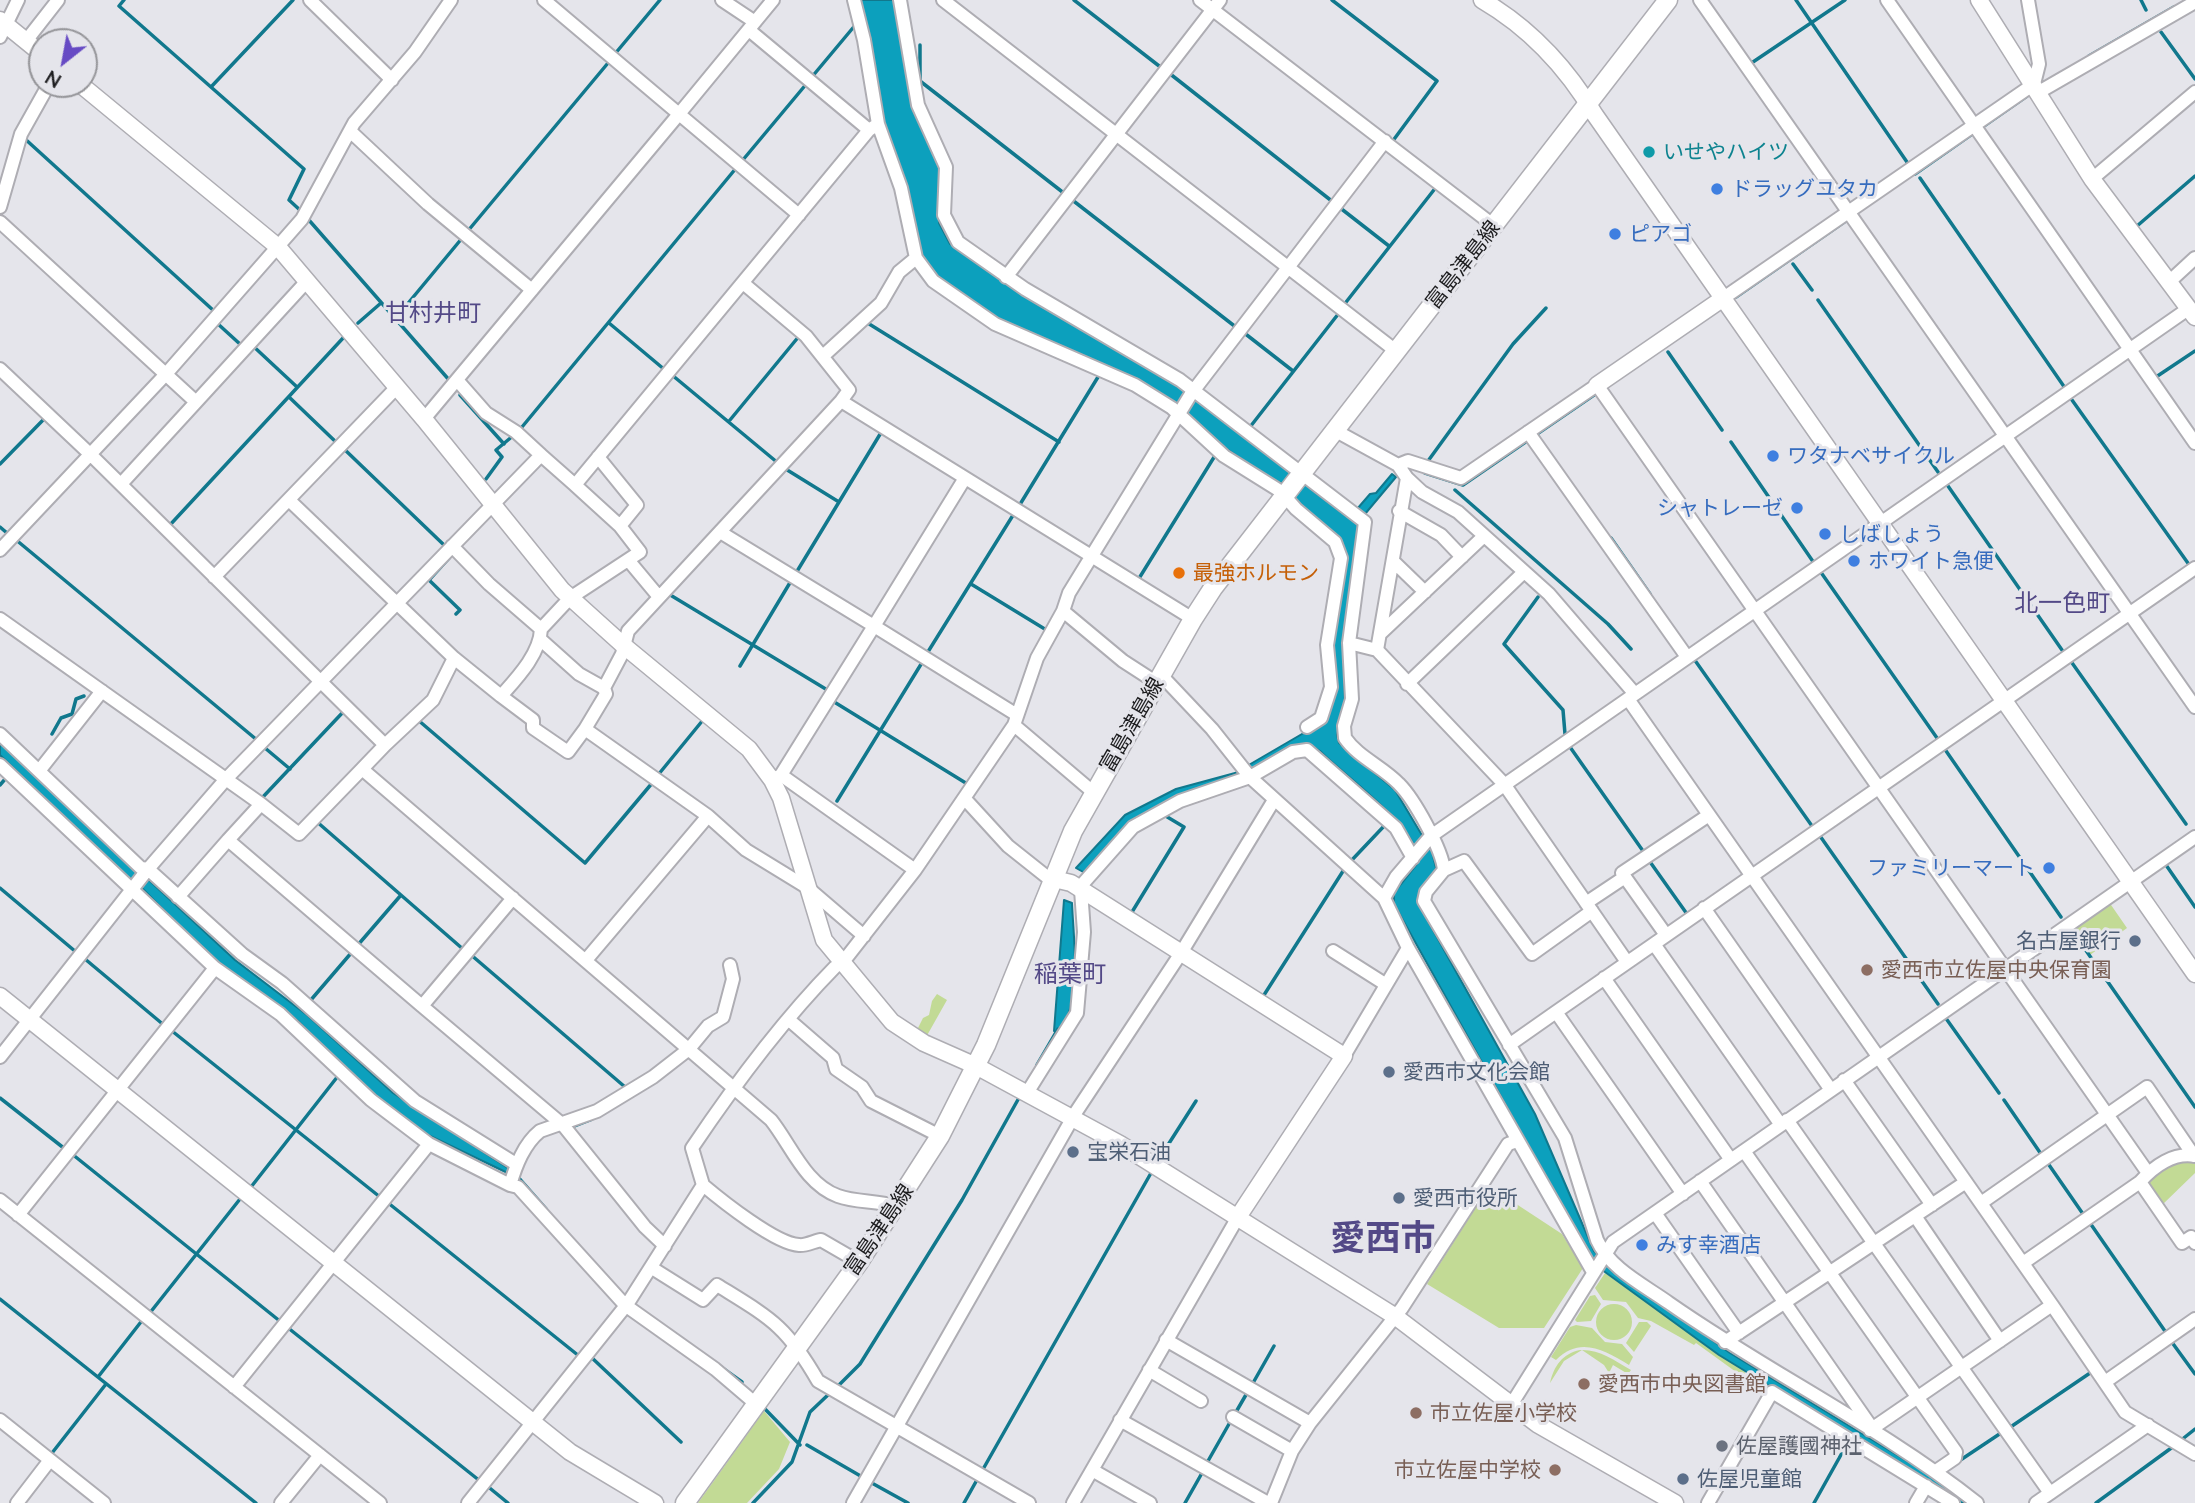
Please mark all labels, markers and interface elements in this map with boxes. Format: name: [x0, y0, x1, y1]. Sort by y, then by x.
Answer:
north arrow: [28, 28, 98, 98]
text: N: [41, 66, 65, 93]
place label: いせやハイツ: [1663, 139, 1789, 165]
marker: いせやハイツ: [1641, 144, 1657, 160]
place label: ドラッグユタカ: [1731, 176, 1878, 202]
marker: ドラッグユタカ: [1709, 181, 1725, 197]
street label: 富島津島線: [1421, 216, 1505, 314]
place label: ピアゴ: [1629, 221, 1692, 247]
marker: ピアゴ: [1607, 226, 1623, 242]
district label: 甘村井町: [385, 299, 481, 327]
place label: ワタナベサイクル: [1787, 443, 1955, 469]
marker: ワタナベサイクル: [1765, 448, 1781, 464]
place label: シャトレーゼ: [1657, 495, 1783, 521]
marker: シャトレーゼ: [1789, 500, 1805, 516]
place label: しばしょう: [1839, 521, 1944, 547]
marker: しばしょう: [1817, 526, 1833, 542]
place label: ホワイト急便: [1868, 548, 1994, 574]
marker: ホワイト急便: [1846, 553, 1862, 569]
place label: 最強ホルモン: [1193, 560, 1319, 586]
marker: 最強ホルモン: [1171, 565, 1187, 581]
district label: 北一色町: [2014, 589, 2110, 617]
street label: 富島津島線: [1095, 673, 1169, 777]
place label: ファミリーマート: [1867, 855, 2035, 881]
marker: ファミリーマート: [2041, 860, 2057, 876]
place label: 名古屋銀行: [2016, 928, 2121, 954]
marker: 名古屋銀行: [2127, 933, 2143, 949]
place label: 愛西市立佐屋中央保育園: [1881, 957, 2112, 983]
district label: 稲葉町: [1034, 960, 1106, 988]
marker: 愛西市立佐屋中央保育園: [1859, 962, 1875, 978]
place label: 愛西市文化会館: [1403, 1059, 1550, 1085]
marker: 愛西市文化会館: [1381, 1064, 1397, 1080]
place label: 宝栄石油: [1087, 1139, 1171, 1165]
marker: 宝栄石油: [1065, 1144, 1081, 1160]
street label: 富島津島線: [839, 1179, 919, 1281]
place label: 愛西市役所: [1413, 1185, 1518, 1211]
marker: 愛西市役所: [1391, 1190, 1407, 1206]
district label: 愛西市: [1331, 1218, 1435, 1260]
place label: みす幸酒店: [1656, 1232, 1761, 1258]
marker: みす幸酒店: [1634, 1237, 1650, 1253]
place label: 愛西市中央図書館: [1598, 1371, 1766, 1397]
marker: 愛西市中央図書館: [1576, 1376, 1592, 1392]
place label: 市立佐屋小学校: [1430, 1400, 1577, 1426]
marker: 市立佐屋小学校: [1408, 1405, 1424, 1421]
place label: 佐屋護國神社: [1736, 1433, 1862, 1459]
marker: 佐屋護國神社: [1714, 1438, 1730, 1454]
place label: 市立佐屋中学校: [1394, 1457, 1541, 1483]
marker: 市立佐屋中学校: [1547, 1462, 1563, 1478]
place label: 佐屋児童館: [1697, 1466, 1802, 1492]
marker: 佐屋児童館: [1675, 1471, 1691, 1487]

